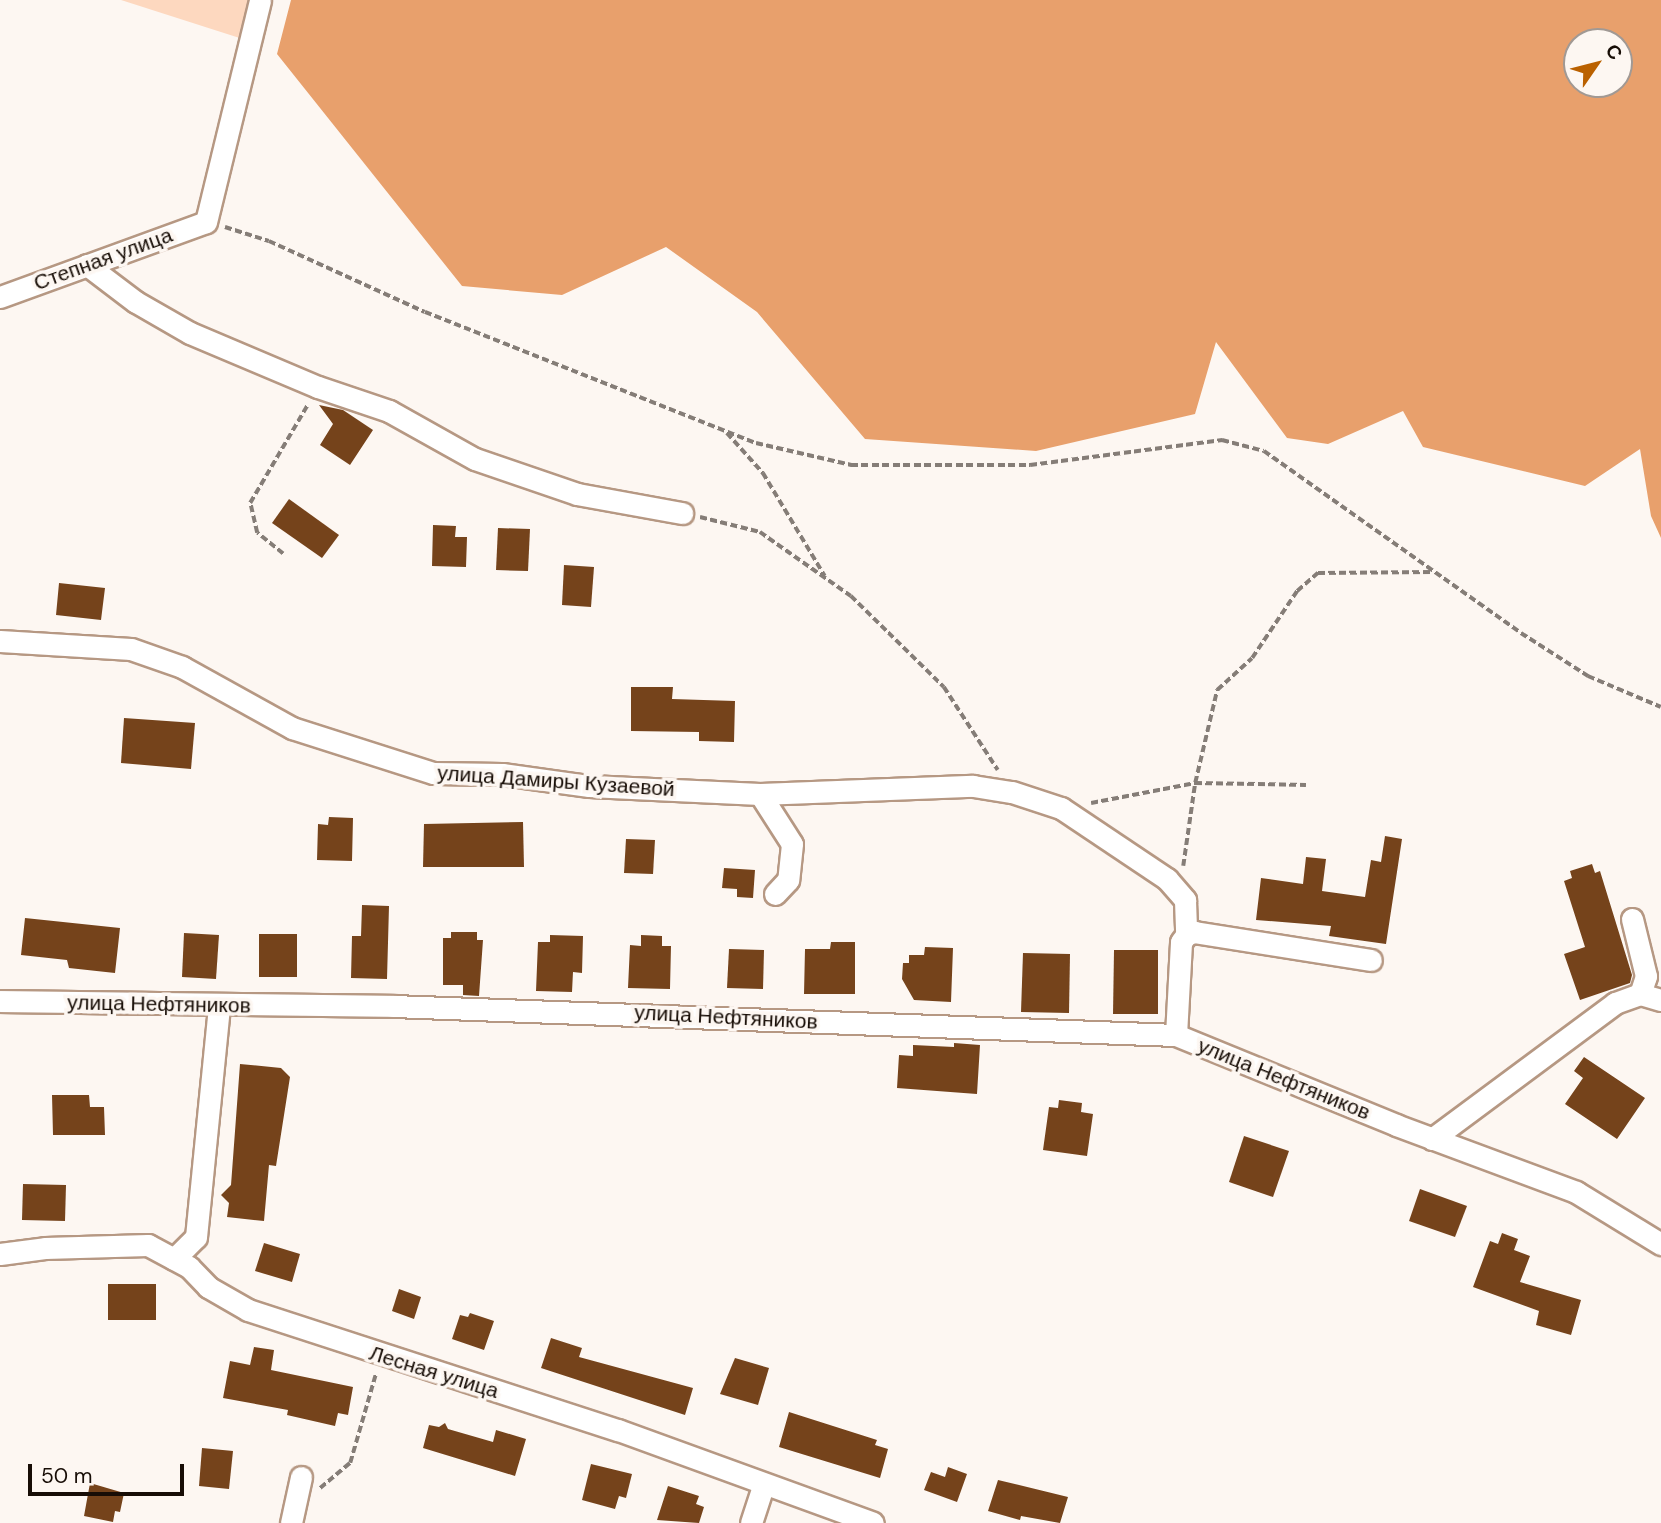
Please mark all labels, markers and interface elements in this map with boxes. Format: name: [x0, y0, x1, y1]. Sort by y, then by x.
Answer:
north arrow: [1563, 28, 1633, 98]
text: С: [1600, 39, 1628, 65]
street label: Степная улица: [30, 222, 176, 296]
street label: улица Дамиры Кузаевой: [437, 760, 675, 802]
street label: улица Нефтяников: [67, 990, 251, 1018]
street label: улица Нефтяников: [634, 1000, 818, 1034]
street label: улица Нефтяников: [1194, 1033, 1374, 1125]
street label: Лесная улица: [366, 1340, 502, 1404]
scale bar: [32, 1450, 187, 1494]
text: 50 m: [41, 1462, 92, 1490]

